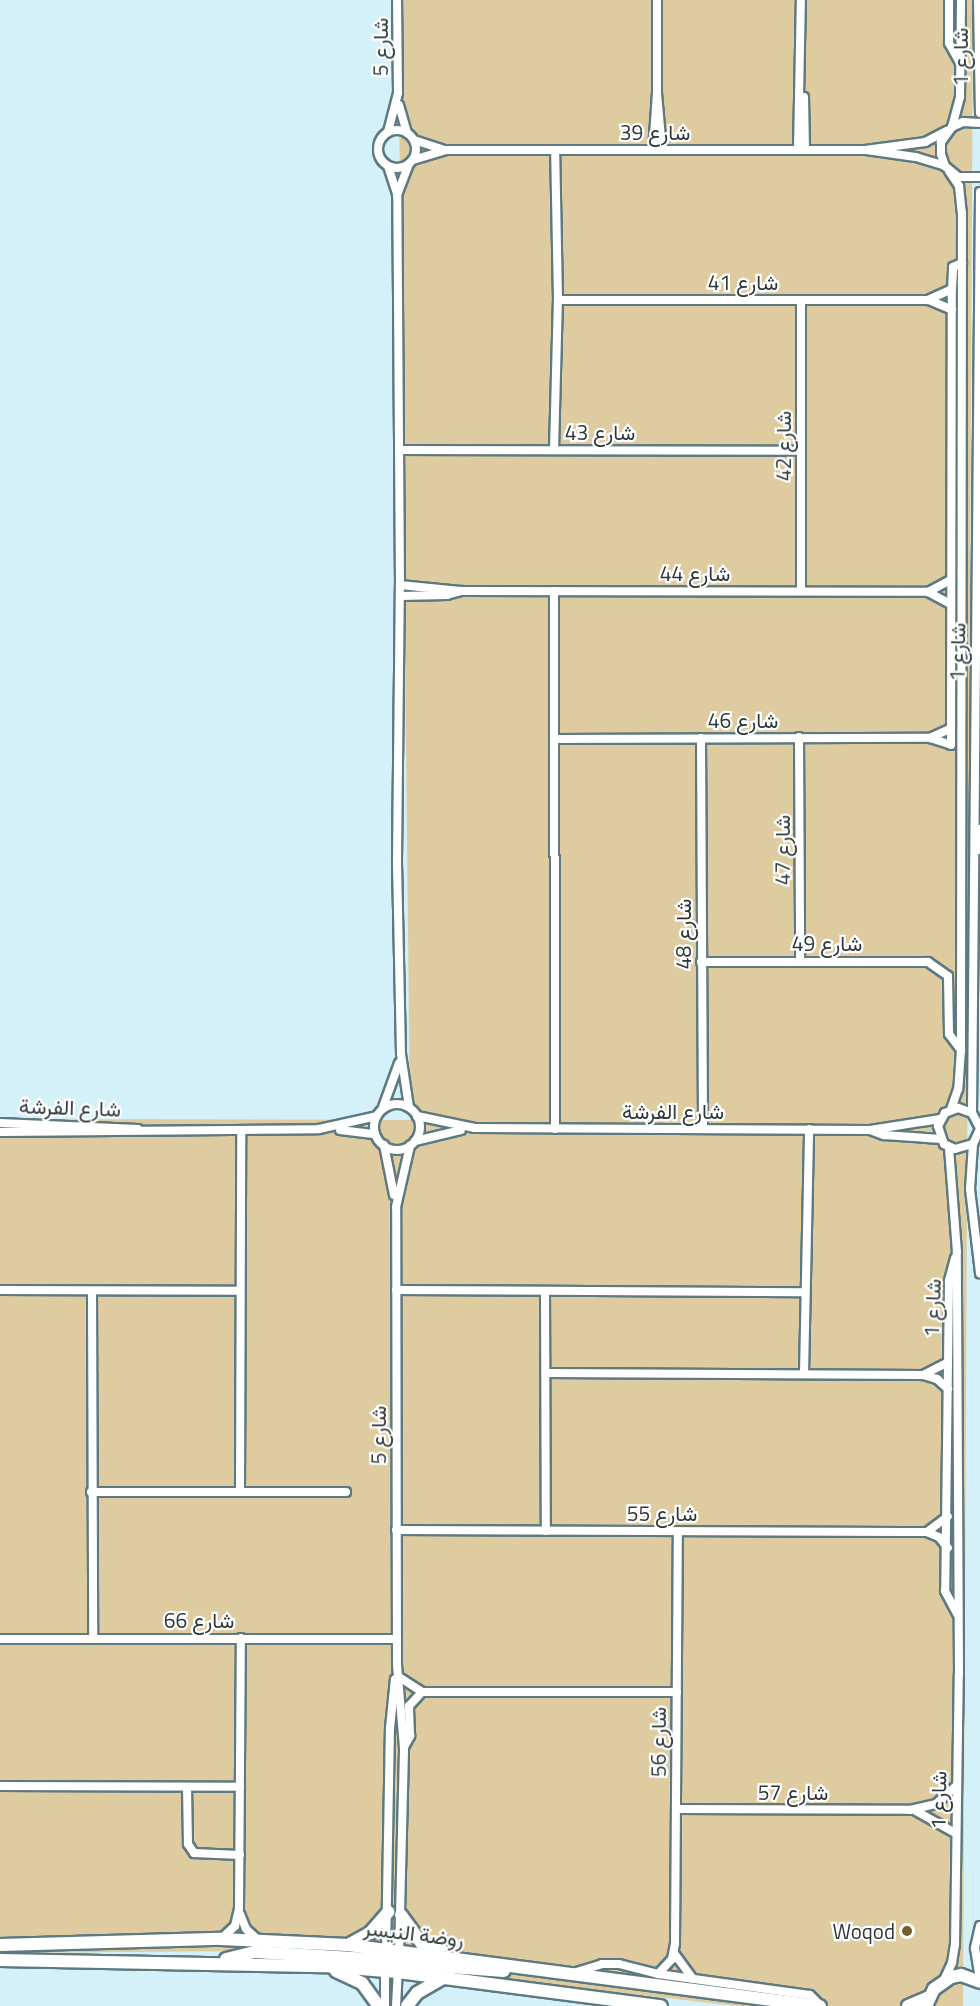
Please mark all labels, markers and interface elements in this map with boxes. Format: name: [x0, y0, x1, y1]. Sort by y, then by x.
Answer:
street label: شارع 5: [367, 18, 393, 76]
street label: شارع 1: [947, 28, 973, 86]
street label: شارع 39: [620, 119, 690, 145]
street label: شارع 41: [708, 269, 778, 295]
street label: شارع 42: [770, 411, 796, 481]
street label: شارع 43: [565, 419, 635, 445]
street label: شارع 44: [660, 560, 730, 586]
street label: شارع 1: [944, 622, 970, 682]
street label: شارع 46: [708, 707, 778, 733]
street label: شارع 47: [769, 815, 795, 885]
street label: شارع 48: [670, 899, 696, 969]
street label: شارع 49: [792, 930, 862, 956]
street label: شارع الفرشة: [19, 1093, 121, 1121]
street label: شارع الفرشة: [622, 1098, 724, 1124]
street label: شارع 1: [918, 1278, 946, 1338]
street label: شارع 5: [365, 1406, 391, 1464]
street label: شارع 55: [627, 1500, 697, 1526]
street label: شارع 66: [164, 1607, 234, 1633]
street label: شارع 56: [645, 1707, 671, 1777]
street label: شارع 1: [925, 1770, 951, 1830]
street label: شارع 57: [758, 1779, 828, 1805]
street label: روضة النيسر: [362, 1914, 466, 1952]
place label: Woqod: [832, 1918, 895, 1944]
marker: Woqod: [900, 1924, 914, 1938]

